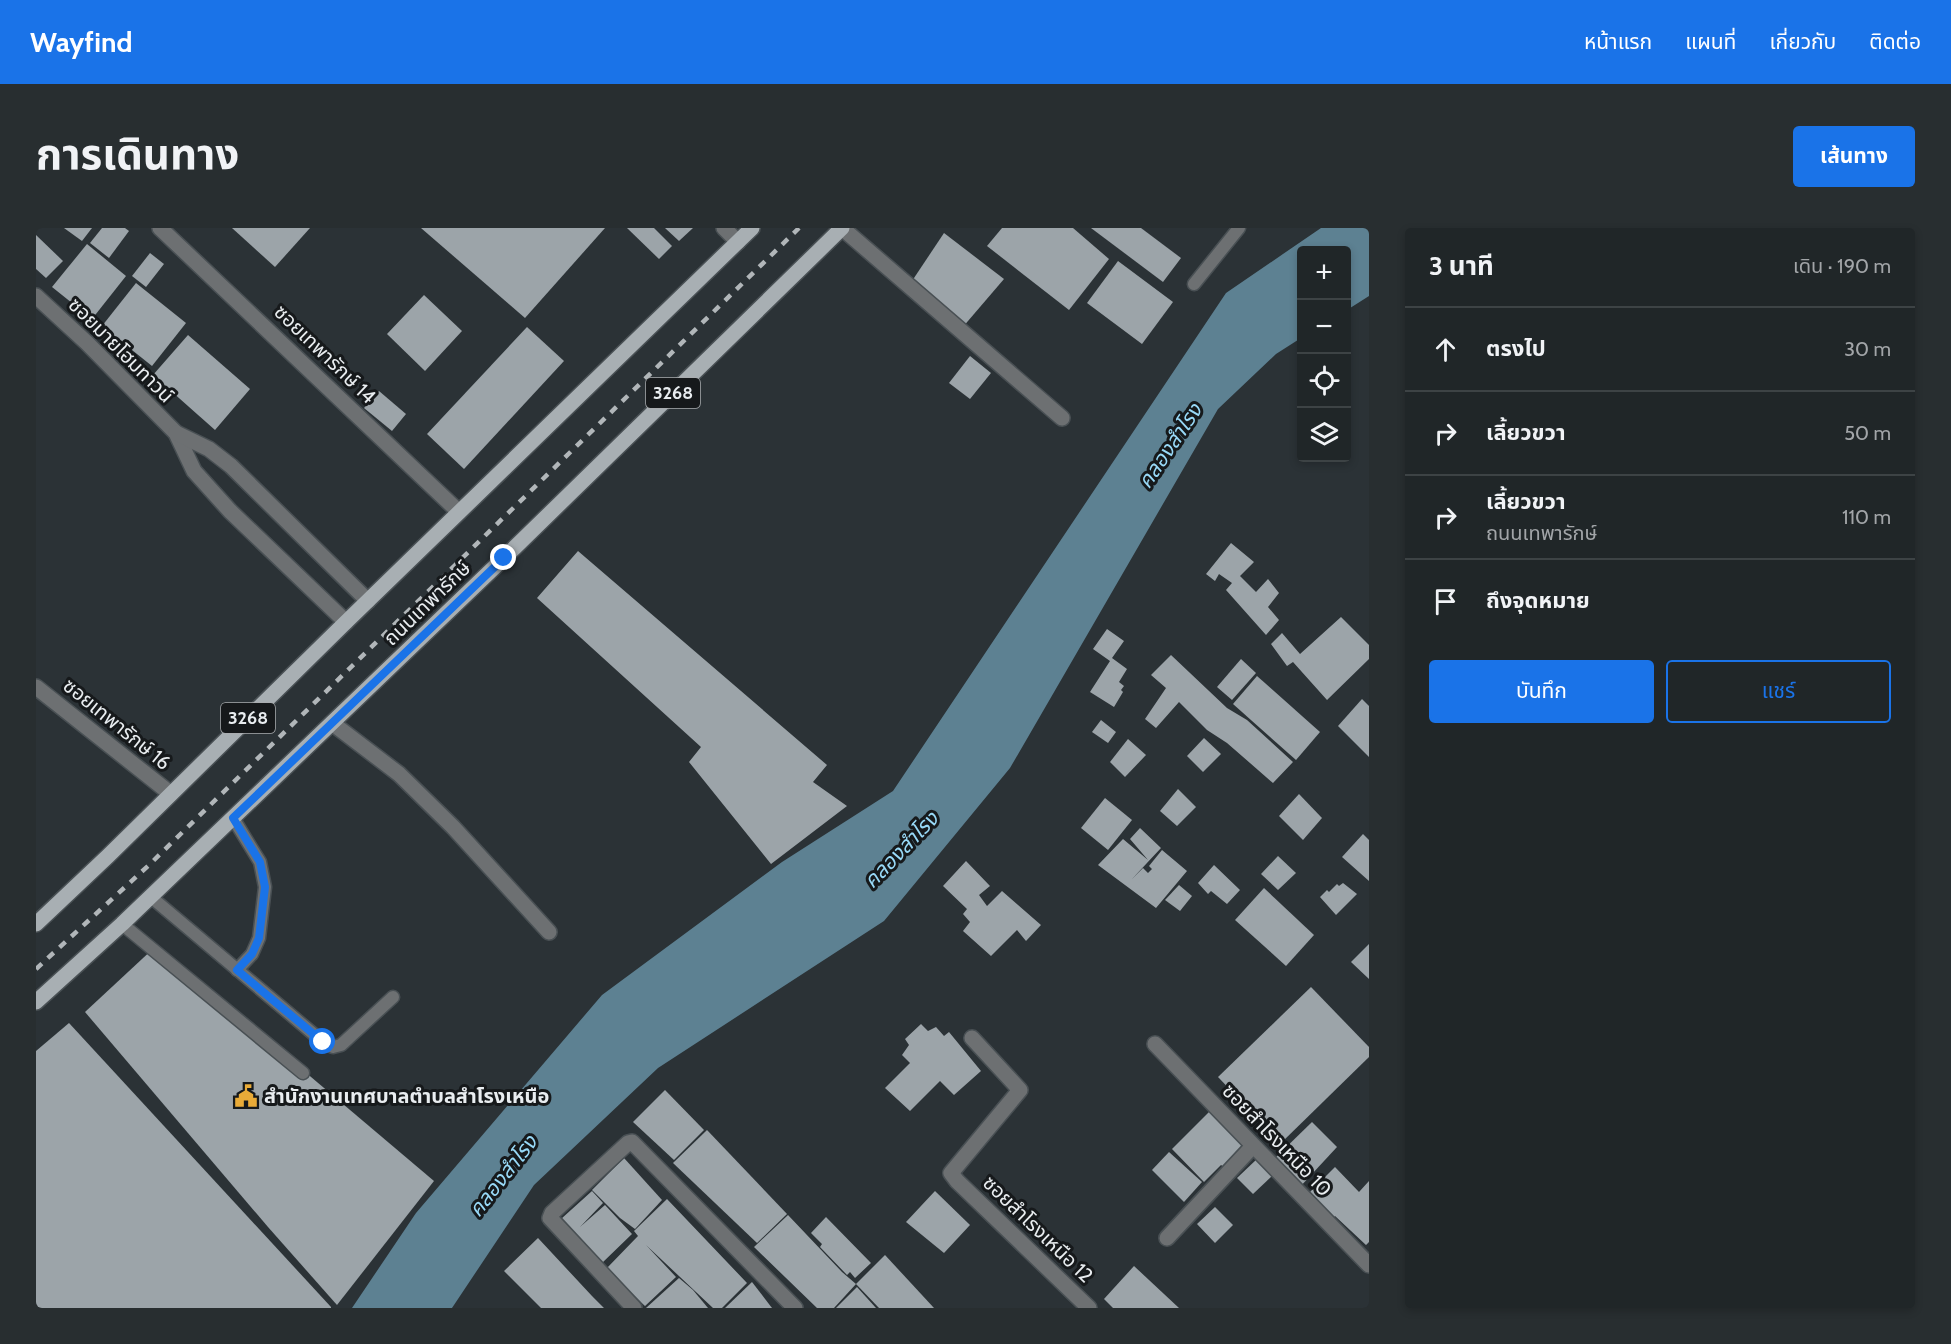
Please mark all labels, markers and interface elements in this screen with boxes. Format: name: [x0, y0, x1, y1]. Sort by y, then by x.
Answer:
text: Wayfind: [30, 25, 132, 59]
text: หน้าแรก: [1584, 29, 1652, 54]
text: แผนที่: [1685, 29, 1736, 54]
text: เกี่ยวกับ: [1769, 29, 1836, 54]
text: ติดต่อ: [1869, 29, 1921, 54]
button: เส้นทาง: [1793, 126, 1915, 187]
text: การเดินทาง: [36, 128, 239, 180]
map controls: [1297, 246, 1351, 462]
button: +: [1297, 246, 1351, 300]
text: 3 นาที: [1429, 250, 1494, 282]
text: เดิน · 190 m: [1793, 254, 1891, 278]
street label: ซอยมายโฮมทาวน์: [64, 293, 178, 407]
street label: ซอยเทพารักษ์ 14: [269, 300, 381, 409]
button: −: [1297, 300, 1351, 354]
icon: ahead: [1429, 333, 1462, 366]
text: ตรงไป: [1486, 335, 1546, 362]
text: 30 m: [1844, 337, 1891, 361]
button: locate: [1297, 354, 1351, 408]
road number: 3268: [646, 378, 700, 408]
water label: คลองสำโรง: [1132, 397, 1208, 493]
button: layers: [1297, 408, 1351, 462]
icon: right: [1429, 417, 1462, 450]
text: เลี้ยวขวา: [1486, 419, 1566, 446]
text: 50 m: [1844, 421, 1891, 445]
text: เลี้ยวขวา: [1486, 488, 1566, 515]
icon: right: [1429, 501, 1462, 534]
text: 110 m: [1842, 505, 1891, 529]
text: ถนนเทพารักษ์: [1486, 521, 1597, 545]
route end: [490, 544, 516, 570]
street label: ถนนเทพารักษ์: [379, 556, 475, 650]
icon: arrive: [1429, 585, 1462, 618]
text: ถึงจุดหมาย: [1486, 587, 1590, 614]
button: บันทึก: [1429, 660, 1654, 723]
button: แชร์: [1666, 660, 1891, 723]
street label: ซอยเทพารักษ์ 16: [58, 673, 176, 775]
road number: 3268: [221, 703, 275, 733]
water label: คลองสำโรง: [858, 805, 944, 893]
route start: [309, 1028, 335, 1054]
street label: ซอยสำโรงเหนือ 10: [1217, 1079, 1337, 1201]
public building icon: สำนักงานเทศบาลตำบลสำโรงเหนือ: [233, 1083, 259, 1109]
place label: สำนักงานเทศบาลตำบลสำโรงเหนือ: [264, 1084, 549, 1108]
water label: คลองสำโรง: [463, 1129, 543, 1221]
street label: ซอยสำโรงเหนือ 12: [978, 1171, 1098, 1287]

